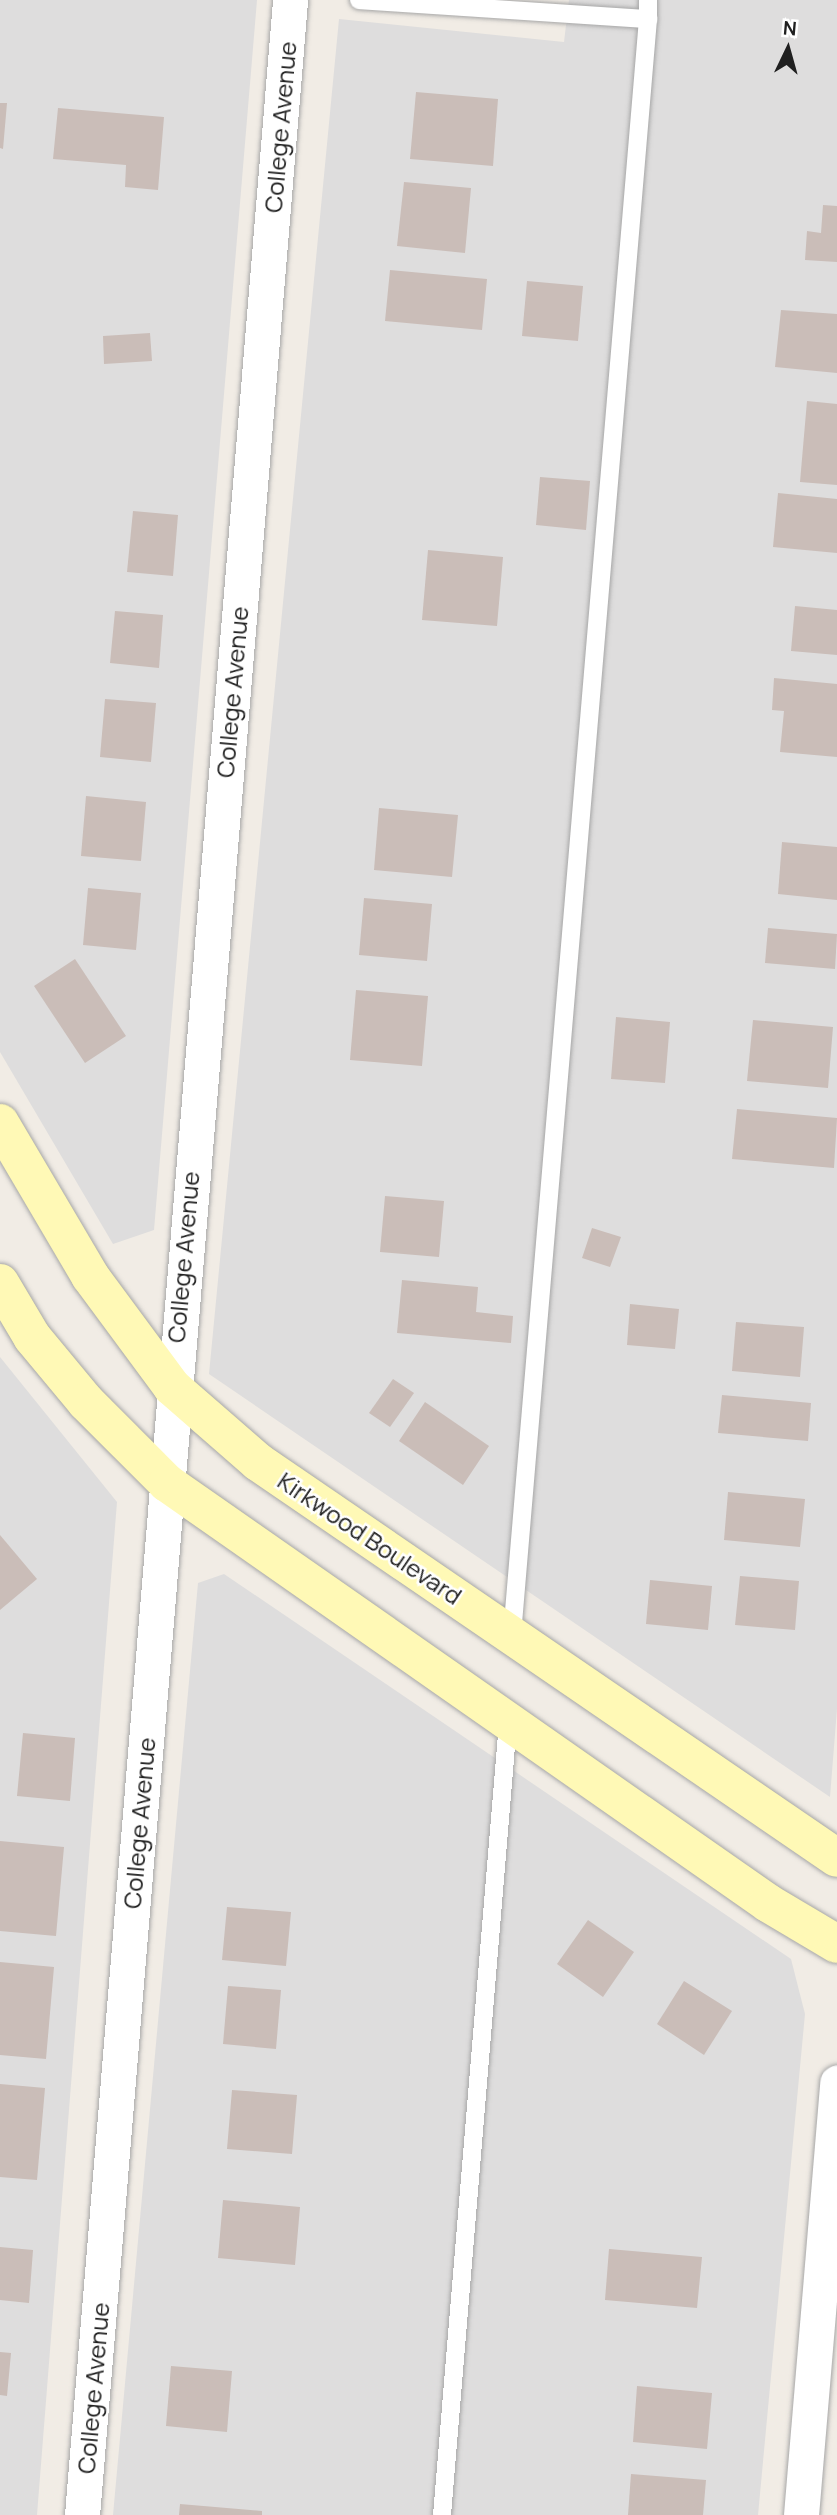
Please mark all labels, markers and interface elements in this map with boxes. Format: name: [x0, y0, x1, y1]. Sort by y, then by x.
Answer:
north arrow: [753, 14, 823, 84]
text: N: [782, 15, 798, 42]
street label: College Avenue: [258, 40, 302, 214]
street label: College Avenue: [210, 605, 254, 779]
street label: College Avenue: [161, 1170, 205, 1344]
street label: Kirkwood Boulevard: [273, 1466, 467, 1610]
street label: College Avenue: [117, 1736, 161, 1910]
street label: College Avenue: [71, 2301, 115, 2475]

